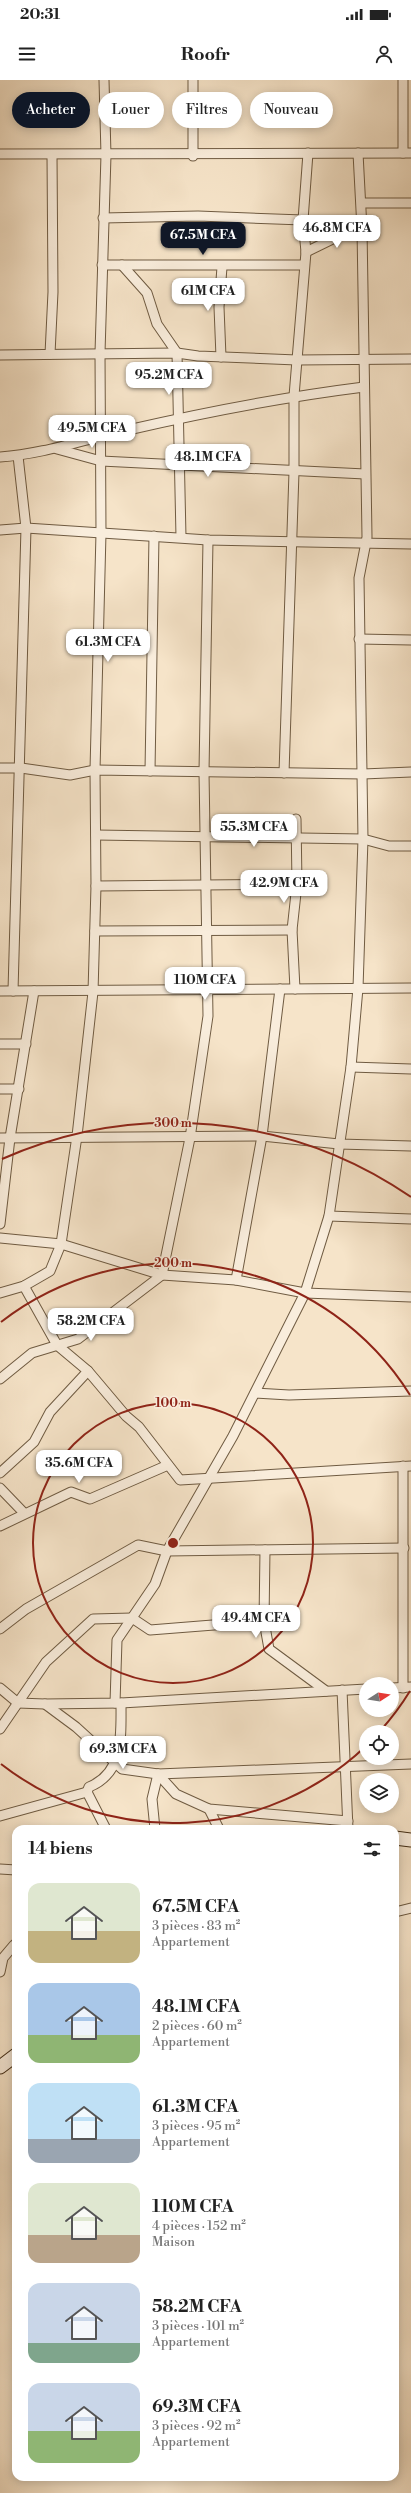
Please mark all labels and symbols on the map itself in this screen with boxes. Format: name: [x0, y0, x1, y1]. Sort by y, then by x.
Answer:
pin: 46.8M CFA: [291, 215, 383, 249]
pin: 67.5M CFA: [157, 222, 249, 256]
pin: 61M CFA: [171, 278, 245, 312]
pin: 95.2M CFA: [123, 362, 215, 396]
pin: 49.5M CFA: [46, 415, 138, 449]
pin: 48.1M CFA: [162, 444, 254, 478]
pin: 61.3M CFA: [62, 629, 154, 663]
pin: 55.3M CFA: [208, 814, 300, 848]
pin: 42.9M CFA: [238, 870, 330, 904]
pin: 110M CFA: [164, 967, 246, 1001]
text: 300 m: [154, 1116, 192, 1131]
text: 200 m: [154, 1256, 192, 1271]
pin: 58.2M CFA: [45, 1308, 137, 1342]
text: 100 m: [155, 1396, 191, 1411]
pin: 35.6M CFA: [33, 1450, 125, 1484]
centre of rings: [166, 1536, 180, 1550]
pin: 49.4M CFA: [210, 1605, 302, 1639]
north arrow: [359, 1677, 399, 1717]
pin: 69.3M CFA: [77, 1736, 169, 1770]

